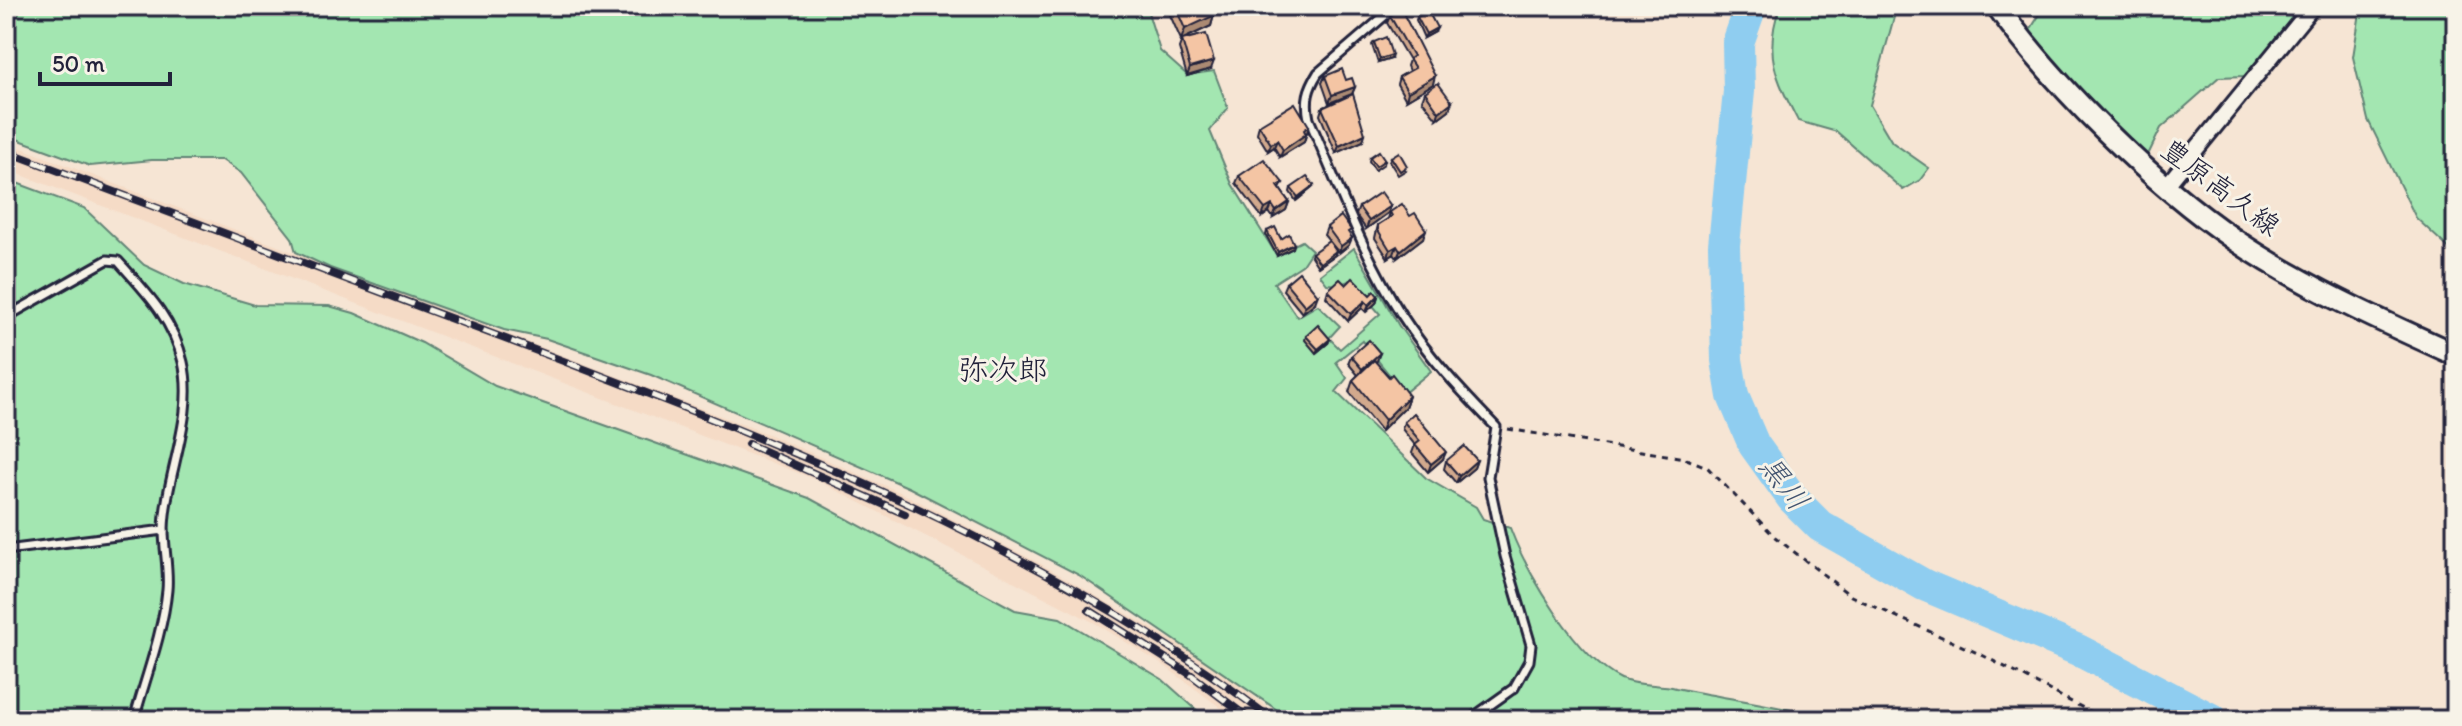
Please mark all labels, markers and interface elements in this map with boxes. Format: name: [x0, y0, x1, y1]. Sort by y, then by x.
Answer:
scale bar: [40, 36, 170, 86]
text: 50 m: [52, 49, 105, 78]
street label: 豊原高久線: [2155, 131, 2287, 243]
district label: 弥次郎: [958, 351, 1048, 388]
water label: 黒川: [1751, 448, 1817, 518]

